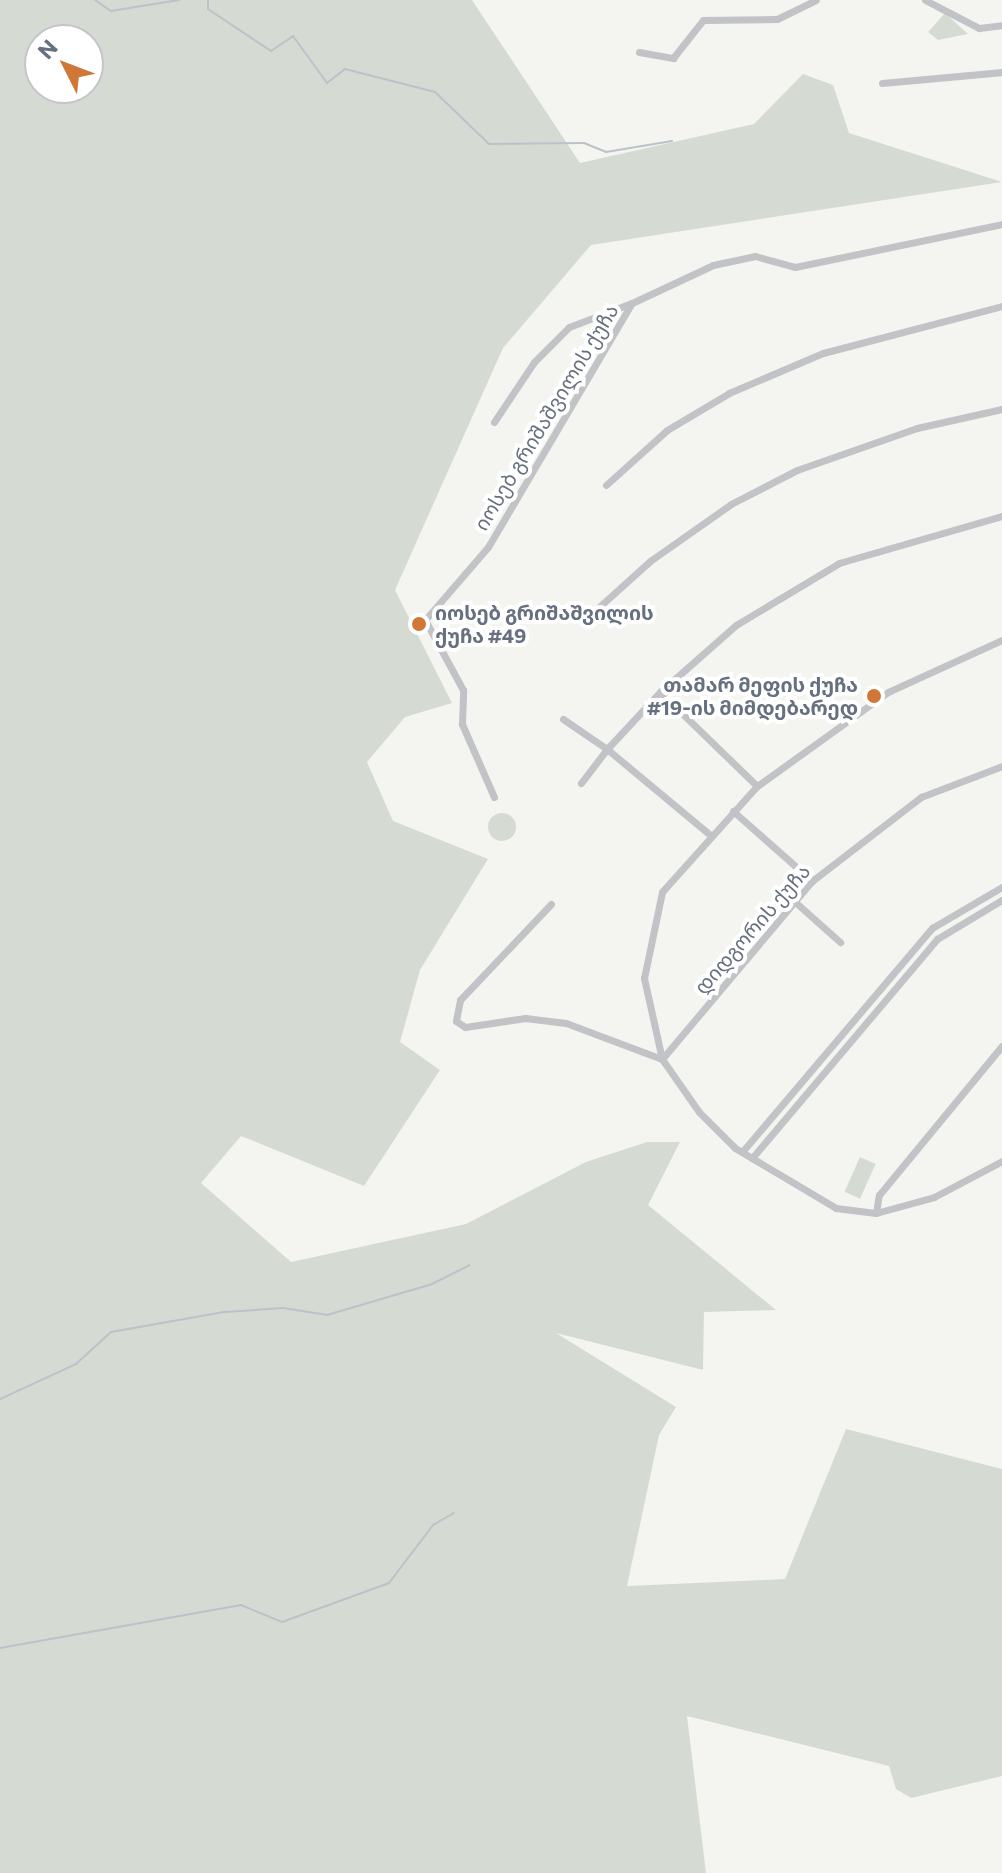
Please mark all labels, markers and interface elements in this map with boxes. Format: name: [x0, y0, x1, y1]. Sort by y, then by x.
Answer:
north arrow: [24, 24, 104, 104]
text: N: [32, 34, 63, 64]
street label: იოსებ გრიშაშვილის ქუჩა: [469, 300, 623, 534]
place label: იოსებ გრიშაშვილის ქუჩა #49: [435, 600, 654, 647]
marker: იოსებ გრიშაშვილის ქუჩა #49: [410, 615, 428, 633]
place label: თამარ მეფის ქუჩა #19-ის მიმდებარედ: [647, 672, 858, 719]
marker: თამარ მეფის ქუჩა #19-ის მიმდებარედ: [865, 687, 883, 705]
street label: დიდგორის ქუჩა: [689, 859, 815, 999]

